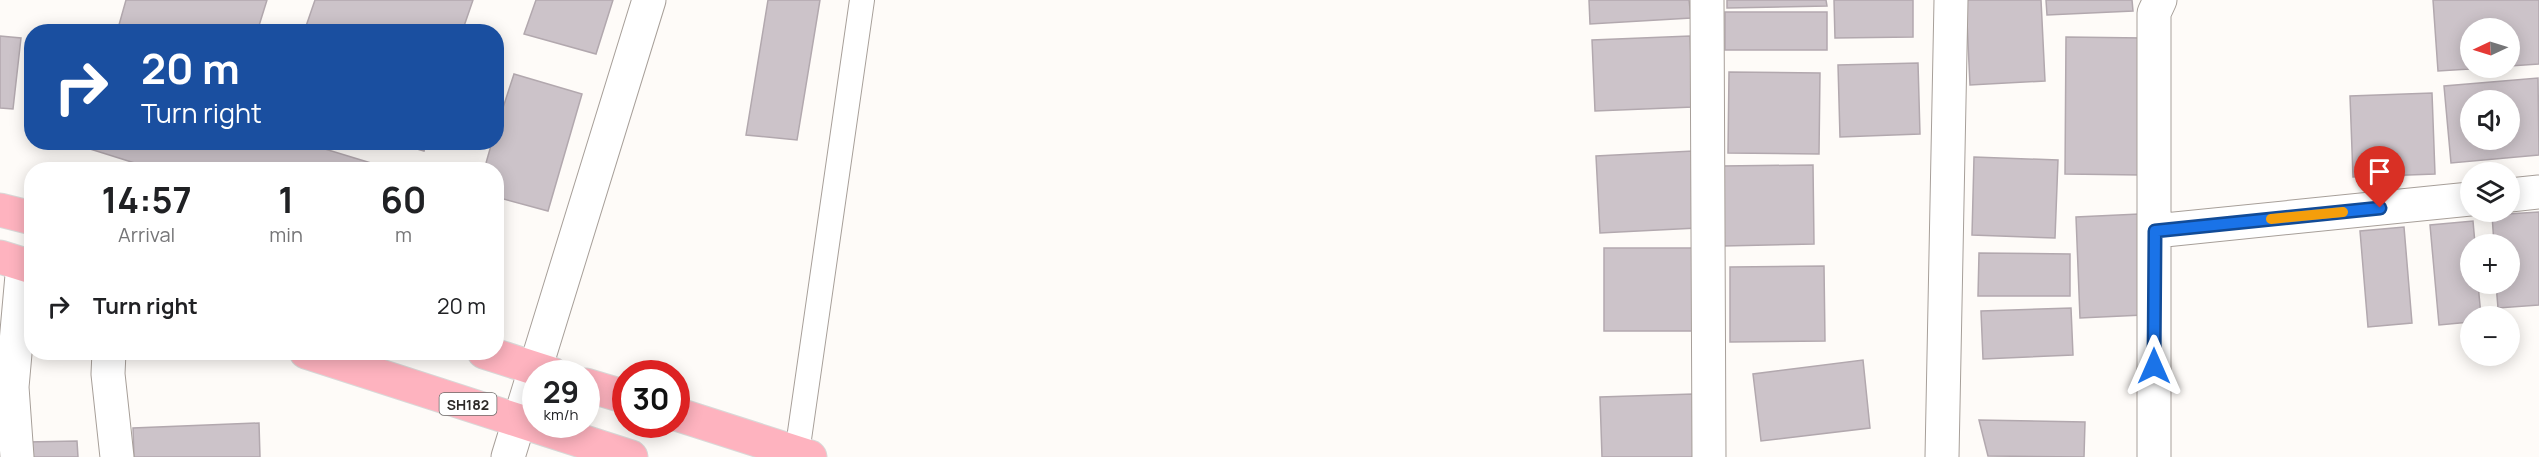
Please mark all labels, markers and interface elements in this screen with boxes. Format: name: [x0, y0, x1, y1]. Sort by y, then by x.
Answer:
north arrow: [2460, 18, 2520, 78]
map controls: [2460, 18, 2520, 366]
text: 20 m: [141, 39, 240, 97]
icon: right: [42, 48, 120, 126]
button: sound: [2460, 90, 2520, 150]
text: Turn right: [141, 94, 262, 131]
pin: [2354, 146, 2405, 208]
icon: arrive: [2363, 155, 2396, 188]
button: layers: [2460, 162, 2520, 222]
text: 14:57: [102, 175, 192, 224]
text: 1: [278, 175, 294, 224]
text: 60: [380, 175, 426, 224]
text: Arrival: [118, 221, 175, 248]
text: min: [269, 221, 303, 248]
text: m: [395, 221, 412, 248]
button: +: [2460, 234, 2520, 294]
icon: right: [42, 290, 75, 323]
text: Turn right: [93, 291, 198, 321]
text: 20 m: [437, 291, 486, 321]
button: −: [2460, 306, 2520, 366]
position arrow: [2122, 334, 2186, 398]
speed limit sign: 30: [612, 360, 690, 438]
text: 29: [543, 371, 579, 412]
road number: SH182: [440, 393, 496, 415]
text: km/h: [544, 404, 578, 425]

